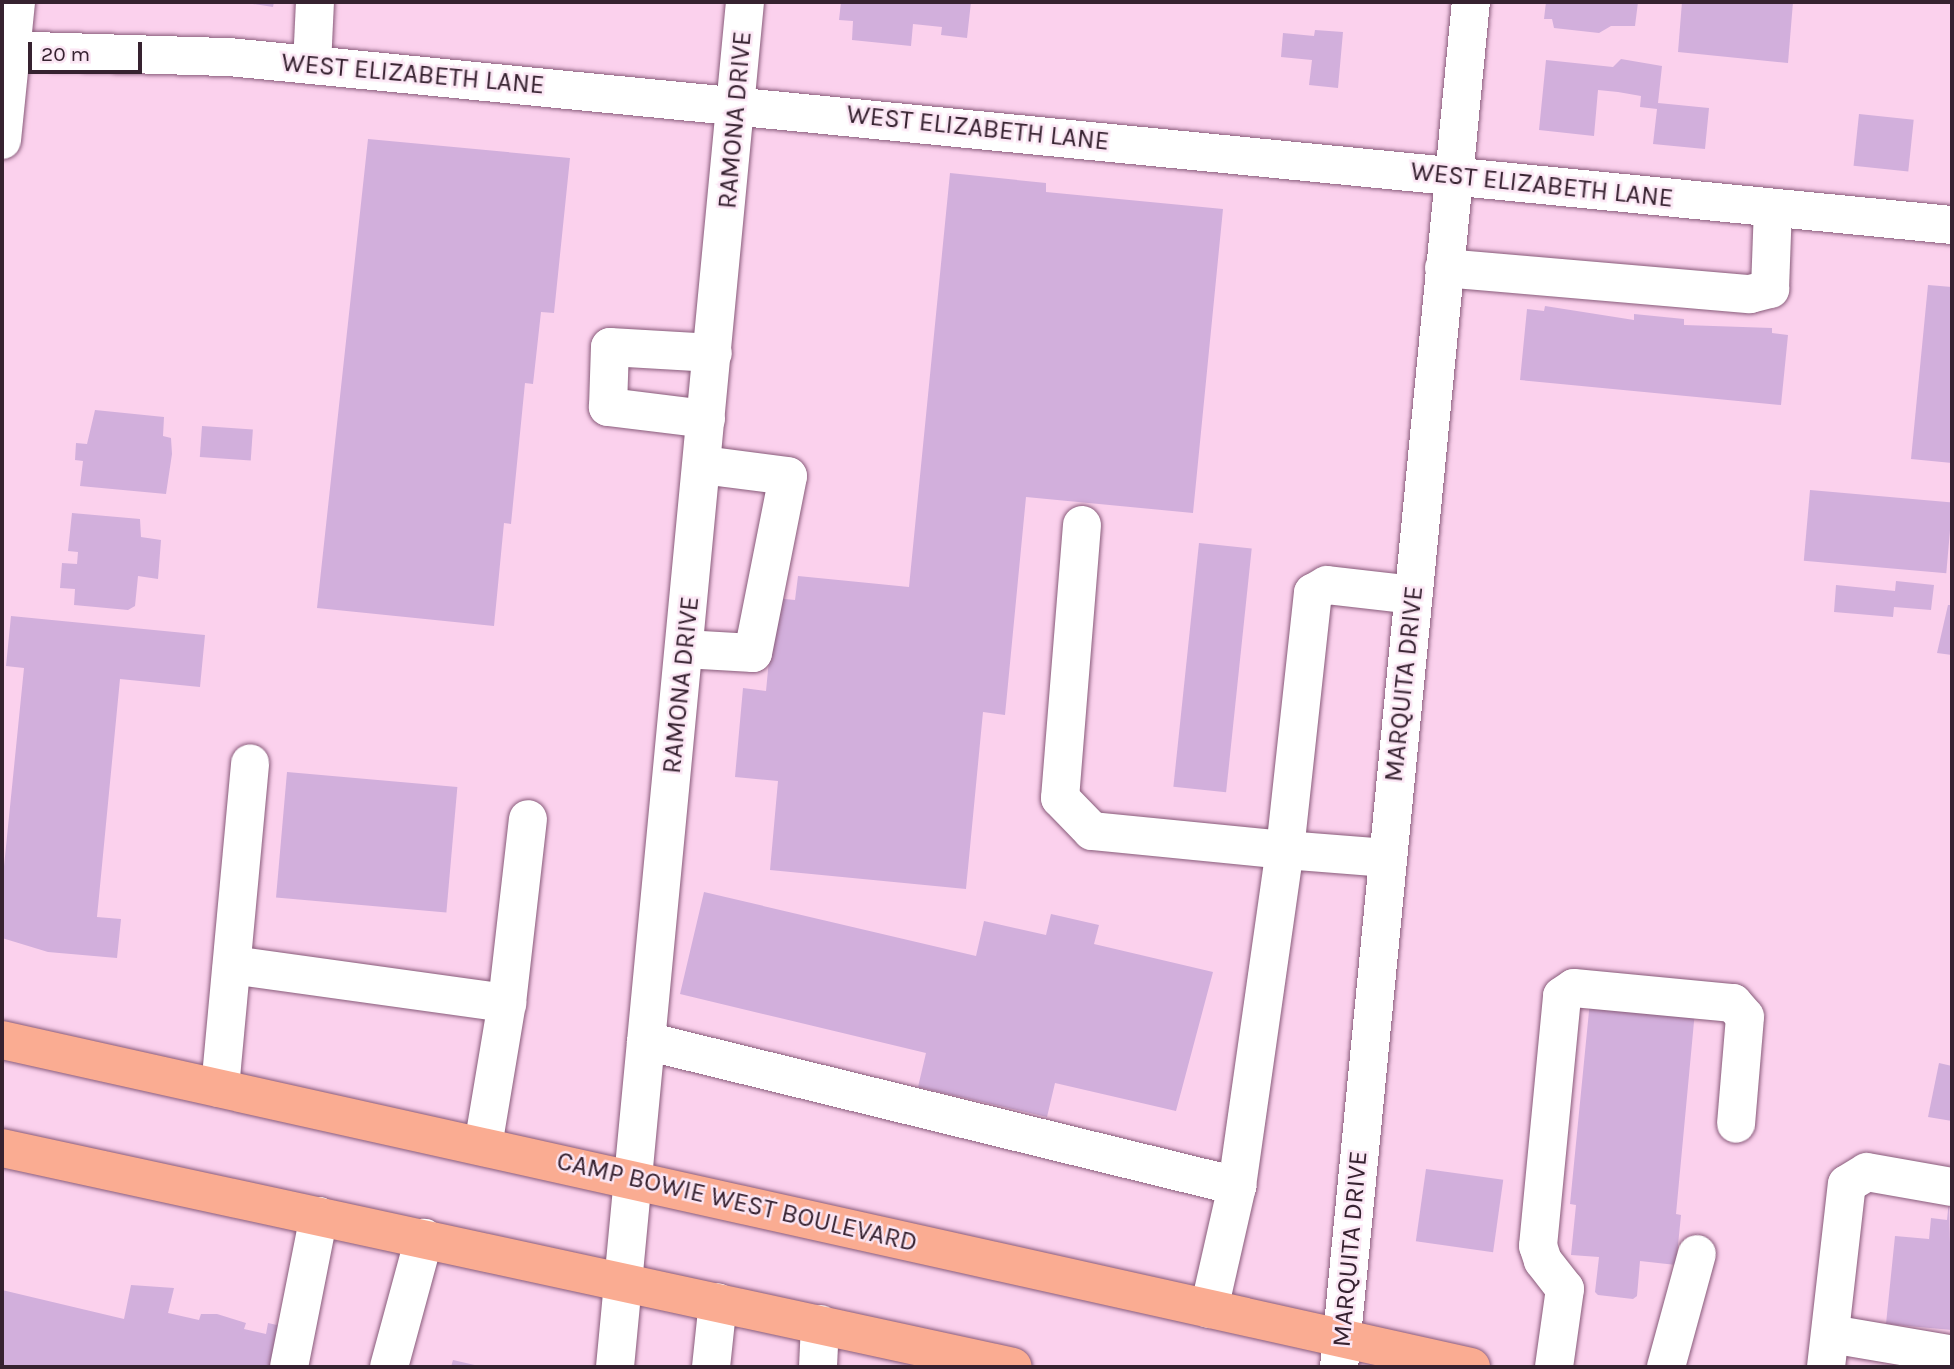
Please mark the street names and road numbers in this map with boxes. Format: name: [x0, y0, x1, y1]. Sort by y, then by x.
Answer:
street label: RAMONA DRIVE: [712, 30, 758, 210]
street label: WEST ELIZABETH LANE: [280, 47, 546, 101]
street label: WEST ELIZABETH LANE: [845, 99, 1111, 157]
street label: WEST ELIZABETH LANE: [1409, 156, 1675, 214]
street label: MARQUITA DRIVE: [1378, 585, 1430, 783]
street label: RAMONA DRIVE: [656, 595, 706, 775]
street label: CAMP BOWIE WEST BOULEVARD: [554, 1145, 920, 1259]
street label: MARQUITA DRIVE: [1326, 1150, 1374, 1348]

